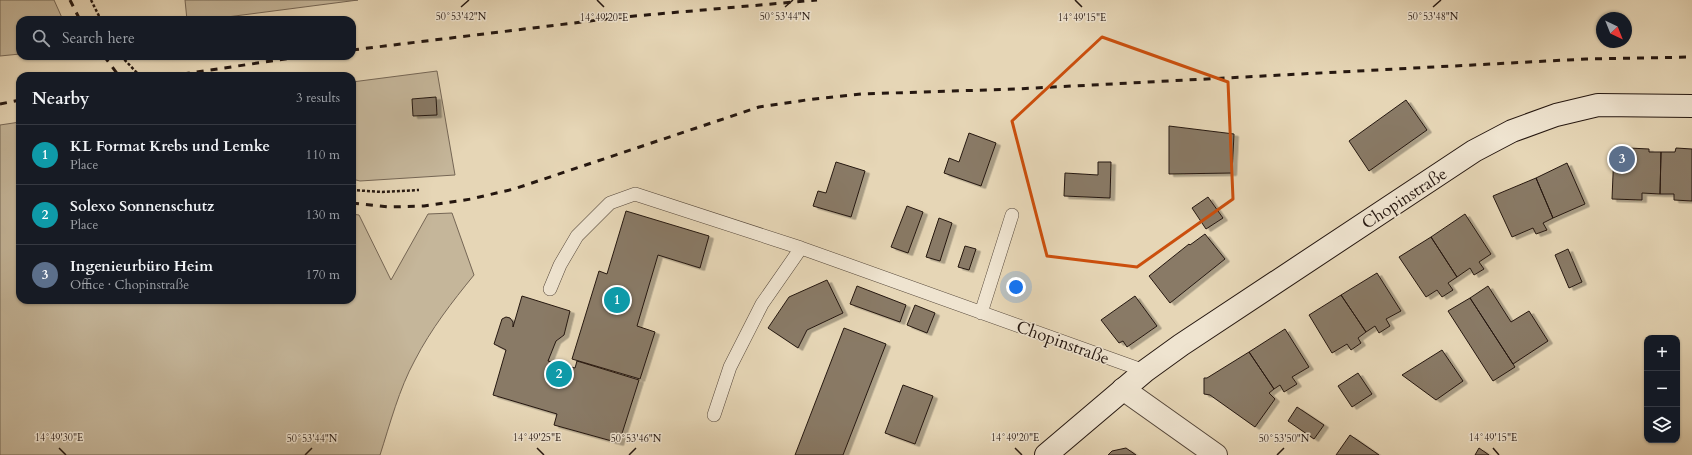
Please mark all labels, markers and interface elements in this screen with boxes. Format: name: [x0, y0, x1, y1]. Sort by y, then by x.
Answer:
text: 50°53'42"N: [436, 10, 487, 24]
text: 50°53'44"N: [760, 10, 811, 24]
text: 50°53'48"N: [1408, 10, 1459, 24]
text: 14°49'20"E: [580, 11, 628, 25]
text: 14°49'15"E: [1058, 11, 1106, 25]
north arrow: [1596, 12, 1632, 48]
search box: [16, 16, 356, 60]
icon: search: [30, 27, 52, 49]
text: Search here: [62, 28, 135, 48]
text: Nearby: [32, 87, 89, 110]
text: 3 results: [296, 89, 340, 107]
text: KL Format Krebs und Lemke: [70, 136, 270, 156]
pin: 3: [1609, 144, 1635, 174]
text: 1: [42, 146, 48, 164]
text: 110 m: [306, 146, 340, 164]
text: Place: [70, 156, 98, 174]
street label: Chopinstraße: [1357, 162, 1451, 235]
text: Solexo Sonnenschutz: [70, 196, 214, 216]
text: 2: [42, 206, 48, 224]
text: 130 m: [306, 206, 340, 224]
text: Place: [70, 216, 98, 234]
text: Ingenieurbüro Heim: [70, 256, 213, 276]
text: 3: [42, 266, 48, 284]
text: 170 m: [306, 266, 340, 284]
text: Office · Chopinstraße: [70, 276, 189, 294]
your location: [1006, 277, 1026, 297]
pin: 1: [604, 285, 630, 315]
street label: Chopinstraße: [1013, 315, 1113, 370]
map controls: [1644, 335, 1680, 443]
button: +: [1644, 335, 1680, 371]
pin: 2: [546, 359, 572, 389]
button: −: [1644, 371, 1680, 407]
button: layers: [1644, 407, 1680, 443]
text: 14°49'30"E: [35, 431, 83, 445]
text: 14°49'25"E: [513, 431, 561, 445]
text: 14°49'20"E: [991, 431, 1039, 445]
text: 14°49'15"E: [1469, 431, 1517, 445]
text: 50°53'44"N: [287, 432, 338, 446]
text: 50°53'46"N: [611, 432, 662, 446]
text: 50°53'50"N: [1259, 432, 1310, 446]

